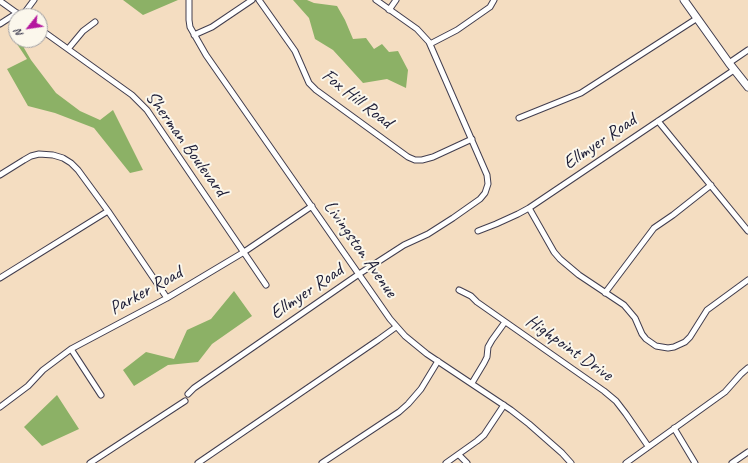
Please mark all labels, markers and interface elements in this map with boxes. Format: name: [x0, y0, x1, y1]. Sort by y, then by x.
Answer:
north arrow: [8, 8, 48, 48]
text: N: [11, 27, 26, 40]
street label: Fox Hill Road: [317, 64, 397, 134]
street label: Sherman Boulevard: [140, 87, 232, 201]
street label: Ellmyer Road: [559, 109, 641, 175]
street label: Livingston Avenue: [318, 196, 402, 302]
street label: Ellmyer Road: [266, 259, 348, 325]
street label: Parker Road: [106, 262, 186, 320]
street label: Highpoint Drive: [521, 310, 617, 386]

